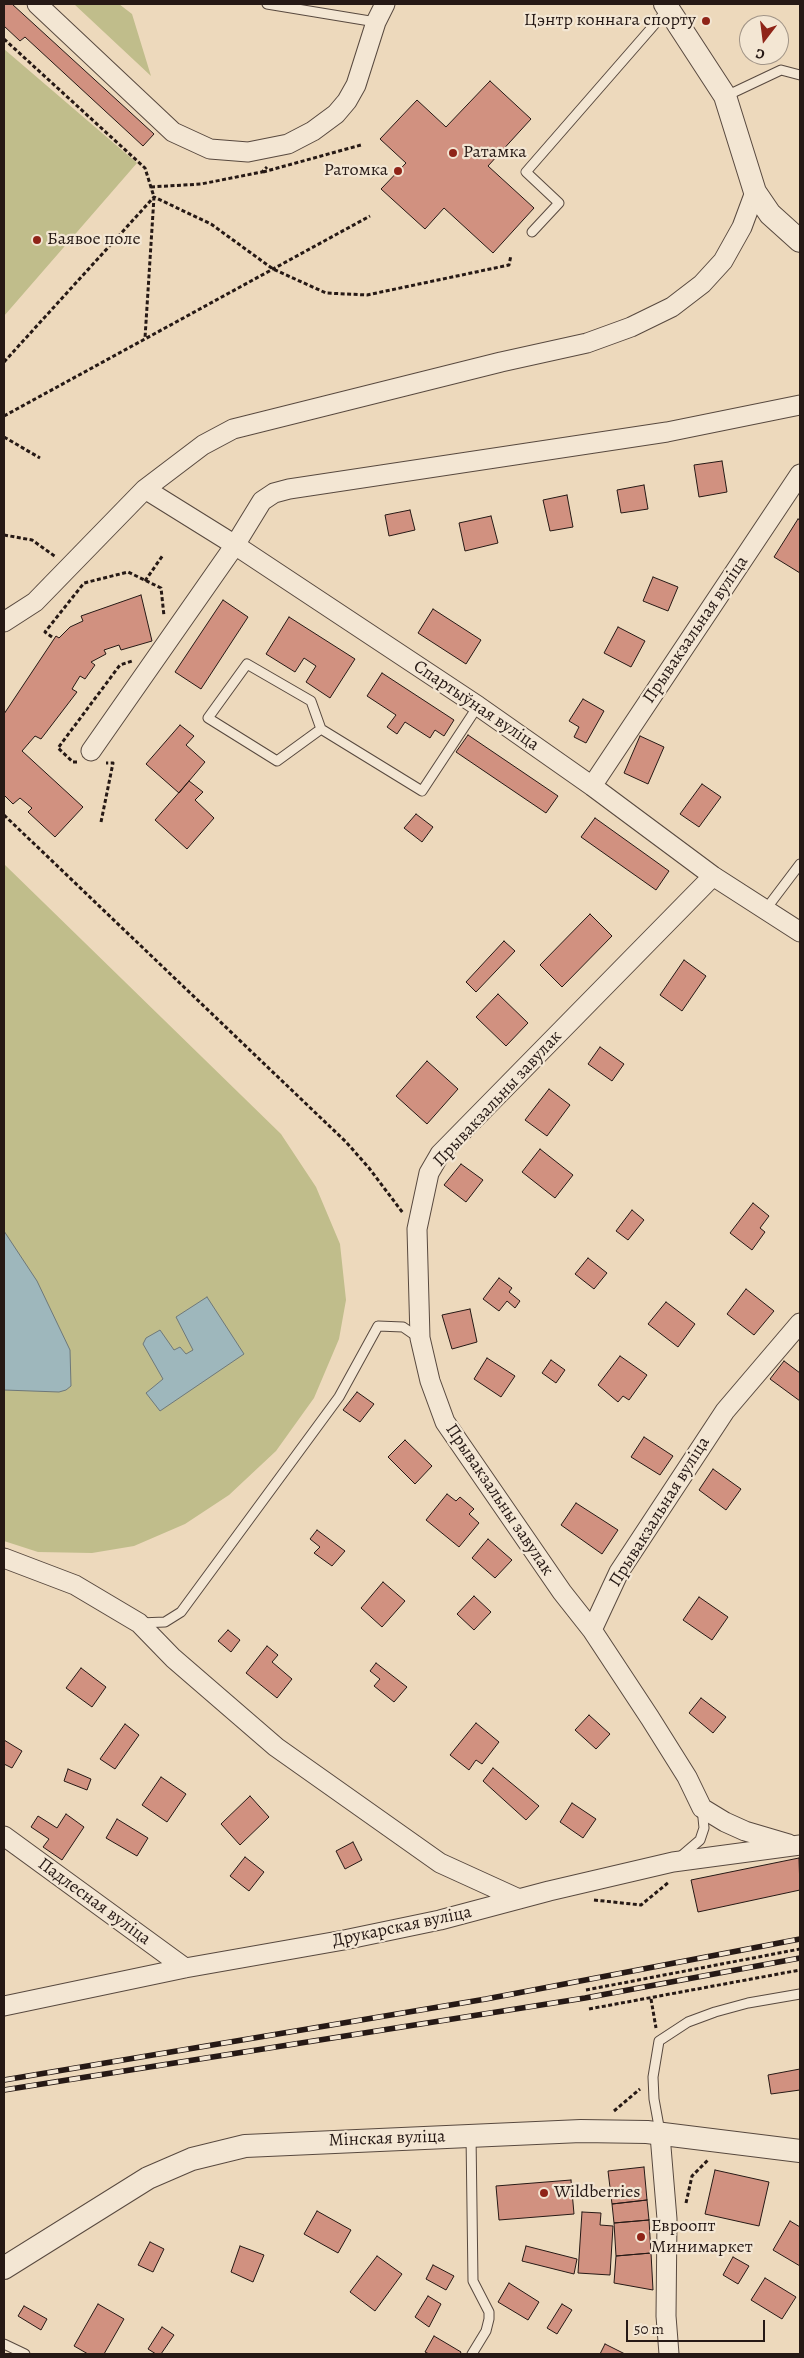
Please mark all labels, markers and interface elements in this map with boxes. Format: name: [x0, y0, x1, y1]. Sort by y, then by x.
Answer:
place label: Цэнтр коннага спорту: [524, 10, 696, 32]
marker: Цэнтр коннага спорту: [700, 15, 712, 27]
north arrow: [739, 15, 789, 65]
text: С: [754, 44, 767, 64]
place label: Ратамка: [463, 142, 526, 164]
marker: Ратамка: [447, 147, 459, 159]
place label: Ратомка: [324, 160, 388, 182]
marker: Ратомка: [392, 165, 404, 177]
place label: Баявое поле: [47, 229, 141, 251]
marker: Баявое поле: [31, 234, 43, 246]
street label: Прывакзальная вуліца: [639, 552, 753, 708]
street label: Спартыўная вуліца: [409, 656, 543, 756]
street label: Прывакзальны завулак: [429, 1026, 567, 1172]
street label: Прывакзальны завулак: [440, 1420, 558, 1580]
street label: Прывакзальная вуліца: [605, 1433, 715, 1591]
street label: Падлесная вуліца: [33, 1854, 155, 1950]
street label: Друкарская вуліца: [330, 1902, 474, 1952]
street label: Мінская вуліца: [328, 2126, 446, 2152]
place label: Wildberries: [554, 2182, 641, 2204]
marker: Wildberries: [538, 2187, 550, 2199]
place label: Евроопт Минимаркет: [651, 2216, 753, 2258]
marker: Евроопт Минимаркет: [635, 2231, 647, 2243]
scale bar: [629, 2310, 768, 2342]
text: 50 m: [634, 2319, 664, 2339]

